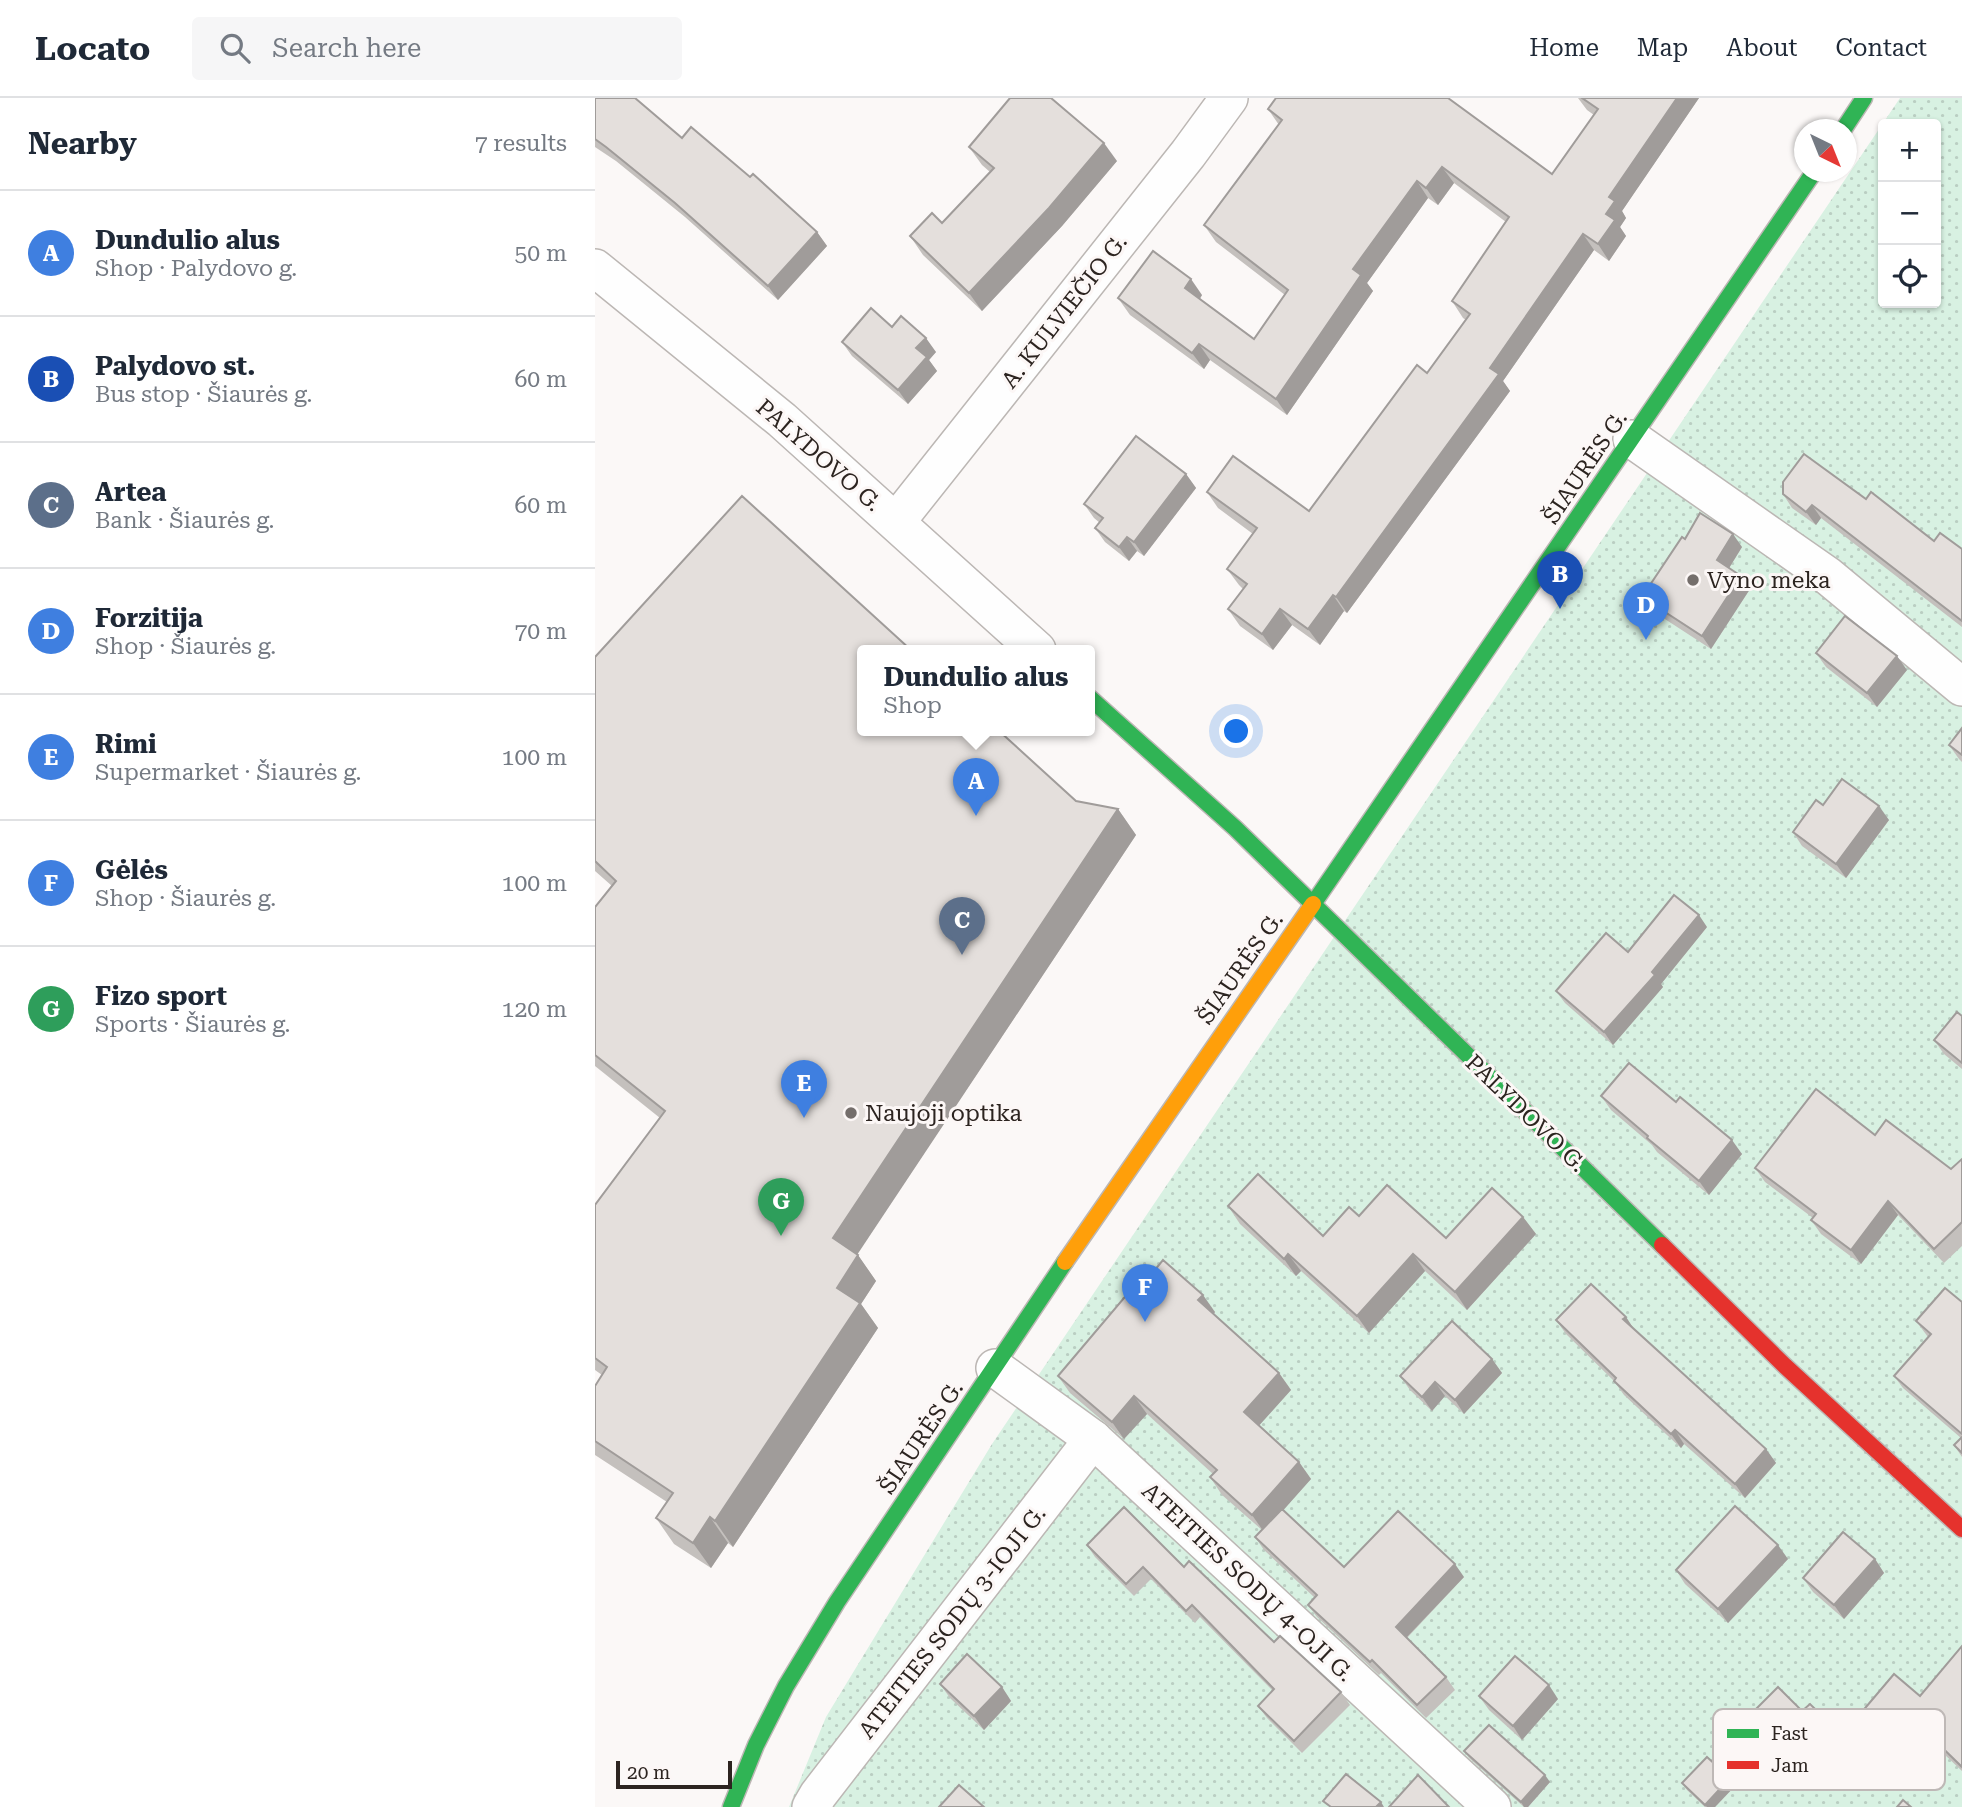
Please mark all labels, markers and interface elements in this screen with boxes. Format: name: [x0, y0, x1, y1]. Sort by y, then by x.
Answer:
search box: [192, 17, 682, 80]
text: Locato: [35, 29, 150, 68]
icon: search: [216, 29, 254, 67]
text: Search here: [272, 33, 421, 63]
text: Home: [1529, 34, 1599, 62]
text: Map: [1637, 34, 1688, 62]
text: About: [1726, 34, 1797, 62]
text: Contact: [1835, 34, 1927, 62]
north arrow: [1794, 119, 1857, 182]
map controls: [1878, 119, 1941, 308]
button: +: [1878, 119, 1941, 182]
text: Nearby: [28, 126, 137, 161]
text: 7 results: [475, 130, 567, 157]
button: −: [1878, 182, 1941, 245]
text: Dundulio alus: [95, 225, 280, 255]
street label: A. KULVIEČIO G.: [996, 229, 1133, 394]
text: A: [43, 240, 59, 267]
text: 50 m: [514, 240, 567, 267]
button: locate: [1878, 245, 1941, 308]
text: Shop · Palydovo g.: [95, 255, 297, 282]
text: Palydovo st.: [95, 351, 255, 381]
text: B: [43, 366, 59, 393]
text: 60 m: [514, 366, 567, 393]
text: Bus stop · Šiaurės g.: [95, 381, 312, 408]
street label: PALYDOVO G.: [751, 394, 887, 517]
street label: ŠIAURĖS G.: [1538, 406, 1633, 529]
text: Artea: [95, 477, 167, 507]
text: C: [43, 492, 59, 519]
text: 60 m: [514, 492, 567, 519]
text: Bank · Šiaurės g.: [95, 507, 275, 534]
pin: B: [1537, 551, 1583, 609]
place label: Vyno meka: [1707, 567, 1831, 594]
marker: Vyno meka: [1685, 572, 1701, 588]
pin: D: [1623, 582, 1669, 640]
text: Forzitija: [95, 603, 203, 633]
text: D: [42, 618, 60, 645]
text: 70 m: [514, 618, 567, 645]
text: Shop · Šiaurės g.: [95, 633, 276, 660]
popup: [857, 645, 1095, 736]
text: Dundulio alus: [884, 662, 1068, 692]
text: Shop: [884, 692, 942, 719]
your location: [1219, 714, 1253, 748]
text: Rimi: [95, 729, 157, 759]
text: E: [44, 744, 58, 771]
text: 100 m: [502, 744, 567, 771]
pin: A: [953, 758, 999, 816]
text: Supermarket · Šiaurės g.: [95, 759, 362, 786]
text: Gėlės: [95, 855, 168, 885]
text: F: [44, 870, 58, 897]
text: 100 m: [502, 870, 567, 897]
text: Shop · Šiaurės g.: [95, 885, 276, 912]
pin: C: [939, 897, 985, 955]
street label: ŠIAURĖS G.: [1192, 907, 1289, 1030]
text: Fizo sport: [95, 981, 227, 1011]
text: G: [42, 996, 60, 1023]
text: 120 m: [502, 996, 567, 1023]
text: Sports · Šiaurės g.: [95, 1011, 291, 1038]
street label: PALYDOVO G.: [1460, 1049, 1591, 1178]
pin: E: [781, 1060, 827, 1118]
place label: Naujoji optika: [865, 1100, 1023, 1127]
marker: Naujoji optika: [843, 1105, 859, 1121]
pin: G: [758, 1178, 804, 1236]
pin: F: [1122, 1264, 1168, 1322]
street label: ŠIAURĖS G.: [874, 1376, 969, 1499]
street label: ATEITIES SODŲ 4-OJI G.: [1136, 1477, 1359, 1687]
street label: ATEITIES SODŲ 3-IOJI G.: [853, 1501, 1052, 1744]
legend: [1713, 1709, 1945, 1790]
text: Fast: [1771, 1722, 1808, 1745]
text: Jam: [1771, 1754, 1809, 1777]
scale bar: [616, 1758, 731, 1790]
text: 20 m: [627, 1761, 670, 1784]

